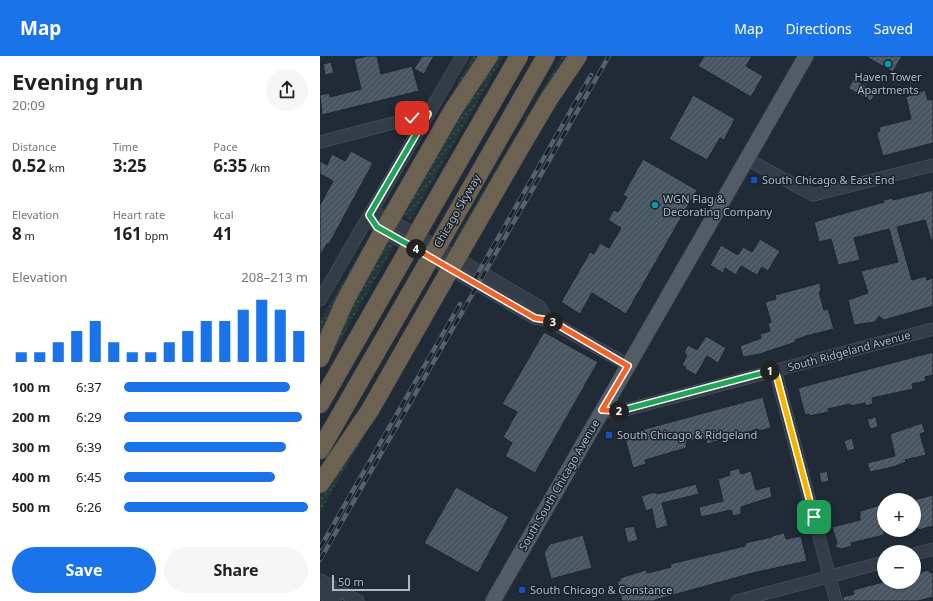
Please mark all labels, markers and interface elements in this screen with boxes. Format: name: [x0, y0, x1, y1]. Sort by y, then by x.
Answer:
text: Map: [20, 15, 61, 41]
text: Map: [734, 19, 763, 38]
text: Directions: [785, 19, 852, 38]
text: Saved: [874, 19, 913, 38]
marker: Haven Tower Apartments: [883, 59, 893, 69]
text: Evening run: [12, 66, 143, 96]
button: share: [266, 69, 308, 111]
place label: Haven Tower Apartments: [855, 69, 922, 97]
text: 20:09: [12, 96, 45, 114]
pin: [395, 101, 429, 135]
icon: check: [401, 107, 423, 129]
text: Distance: [12, 139, 57, 154]
text: Time: [113, 139, 138, 154]
text: Pace: [213, 139, 238, 154]
text: 0.52: [12, 154, 46, 177]
text: 3:25: [113, 154, 147, 177]
text: 6:35: [213, 154, 247, 177]
text: km: [46, 160, 65, 175]
text: /km: [247, 160, 270, 175]
street label: Chicago Skyway: [430, 171, 484, 250]
place label: South Chicago & East End: [762, 172, 894, 187]
marker: South Chicago & East End: [749, 175, 759, 185]
place label: WGN Flag & Decorating Company: [663, 191, 773, 219]
marker: WGN Flag & Decorating Company: [650, 200, 660, 210]
text: Elevation: [12, 207, 59, 222]
text: Heart rate: [113, 207, 165, 222]
text: kcal: [213, 207, 234, 222]
text: 8: [12, 222, 22, 245]
text: 161: [113, 222, 142, 245]
text: 41: [213, 222, 233, 245]
text: m: [22, 228, 35, 243]
text: bpm: [142, 228, 169, 243]
pin: 4: [406, 239, 426, 259]
text: 4: [413, 241, 419, 256]
text: Elevation: [12, 268, 68, 286]
text: 208–213 m: [241, 268, 308, 286]
pin: 3: [543, 312, 563, 332]
text: 3: [550, 314, 556, 329]
street label: South Ridgeland Avenue: [786, 327, 912, 374]
pin: 1: [760, 361, 780, 381]
text: 1: [767, 363, 773, 378]
text: 100 m: [12, 378, 50, 396]
text: 6:37: [76, 378, 102, 396]
pin: 2: [609, 401, 629, 421]
text: 2: [616, 403, 622, 418]
text: 200 m: [12, 408, 50, 426]
text: 6:29: [76, 408, 102, 426]
street label: South South Chicago Avenue: [515, 416, 602, 553]
place label: South Chicago & Ridgeland: [617, 427, 757, 442]
marker: South Chicago & Ridgeland: [604, 430, 614, 440]
text: 300 m: [12, 438, 50, 456]
text: 6:39: [76, 438, 102, 456]
text: 400 m: [12, 468, 50, 486]
text: 6:45: [76, 468, 102, 486]
map controls: [877, 493, 921, 589]
button: +: [877, 493, 921, 537]
text: 500 m: [12, 498, 50, 516]
text: 6:26: [76, 498, 102, 516]
pin: [797, 500, 831, 534]
icon: arrive: [803, 506, 825, 528]
button: −: [877, 545, 921, 589]
button: Save: [12, 547, 156, 593]
button: Share: [164, 547, 308, 593]
scale bar: [332, 573, 410, 592]
text: 50 m: [338, 574, 364, 589]
place label: South Chicago & Constance: [530, 582, 672, 597]
marker: South Chicago & Constance: [517, 585, 527, 595]

